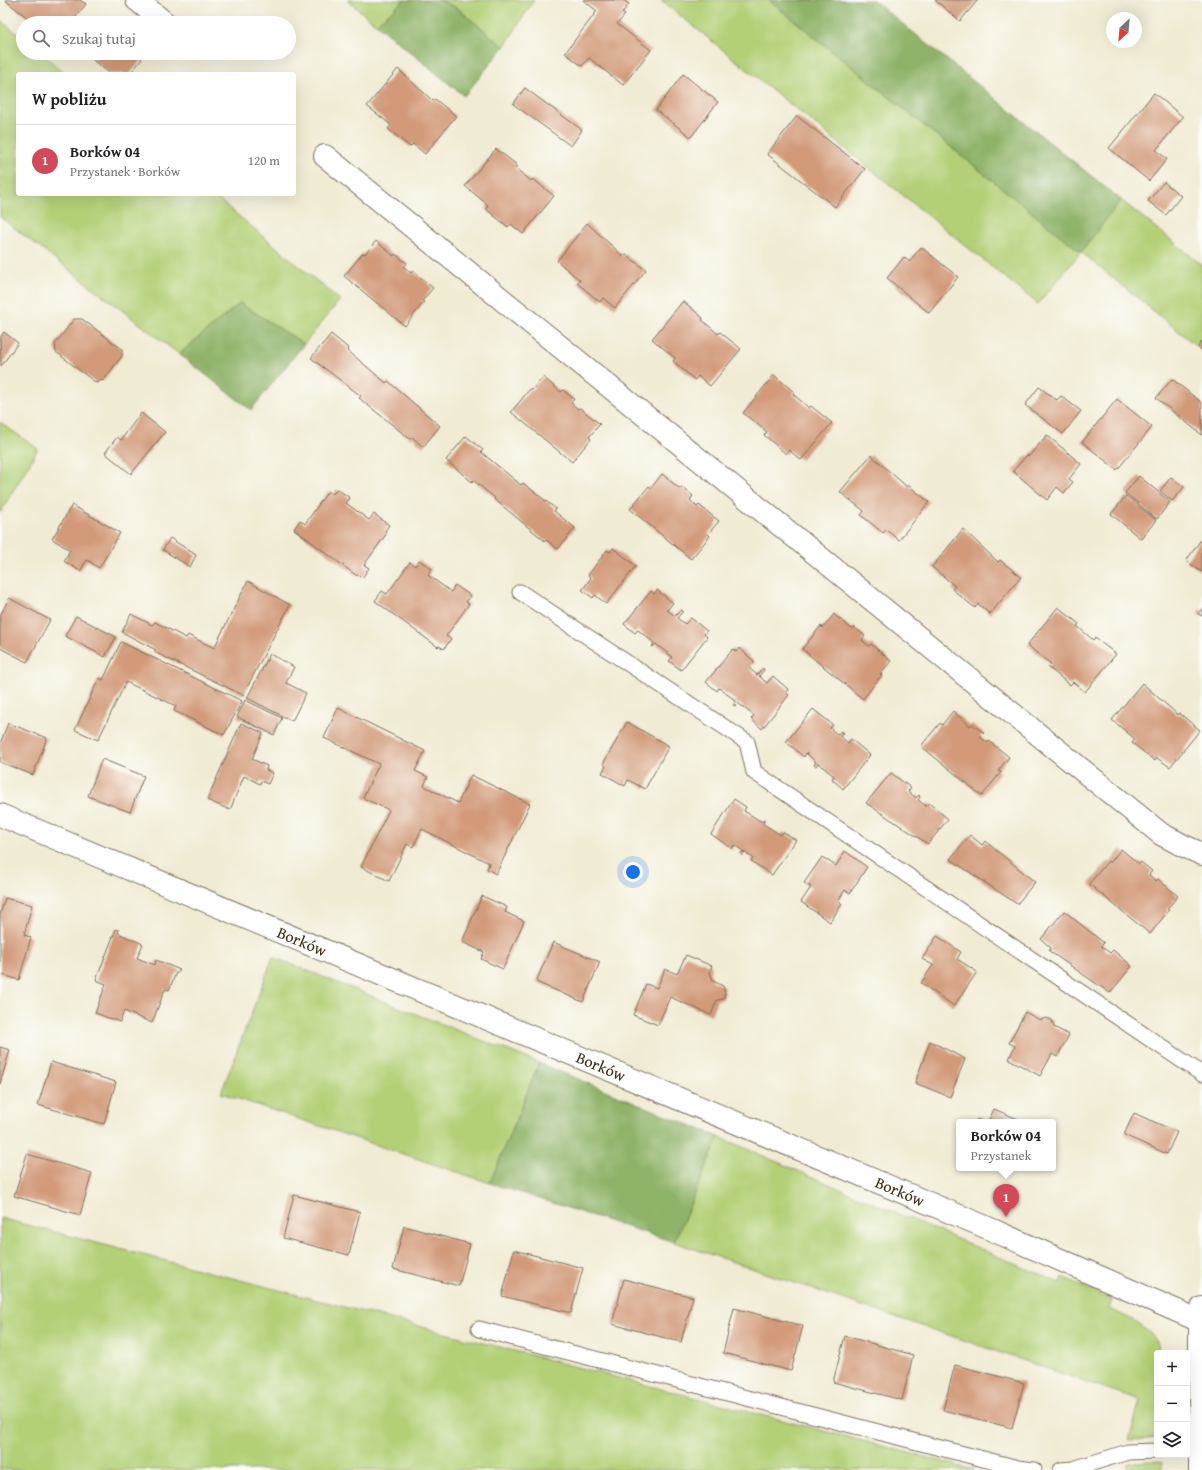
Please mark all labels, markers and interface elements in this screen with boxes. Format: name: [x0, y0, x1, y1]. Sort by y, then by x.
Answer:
north arrow: [1106, 12, 1142, 48]
search box: [16, 16, 296, 60]
icon: search: [30, 27, 52, 49]
text: Szukaj tutaj: [62, 28, 136, 49]
text: W pobliżu: [32, 86, 107, 111]
text: Borków 04: [70, 141, 140, 162]
text: 1: [42, 151, 48, 170]
text: 120 m: [248, 151, 280, 170]
text: Przystanek · Borków: [70, 162, 180, 181]
your location: [623, 862, 643, 882]
street label: Borków: [274, 920, 331, 962]
street label: Borków: [573, 1045, 630, 1087]
popup: [956, 1119, 1056, 1171]
text: Borków 04: [971, 1125, 1041, 1146]
text: Przystanek: [971, 1146, 1031, 1165]
street label: Borków: [872, 1170, 929, 1212]
pin: 1: [993, 1184, 1019, 1217]
map controls: [1154, 1350, 1190, 1458]
button: +: [1154, 1350, 1190, 1386]
button: −: [1154, 1386, 1190, 1422]
button: layers: [1154, 1422, 1190, 1458]

